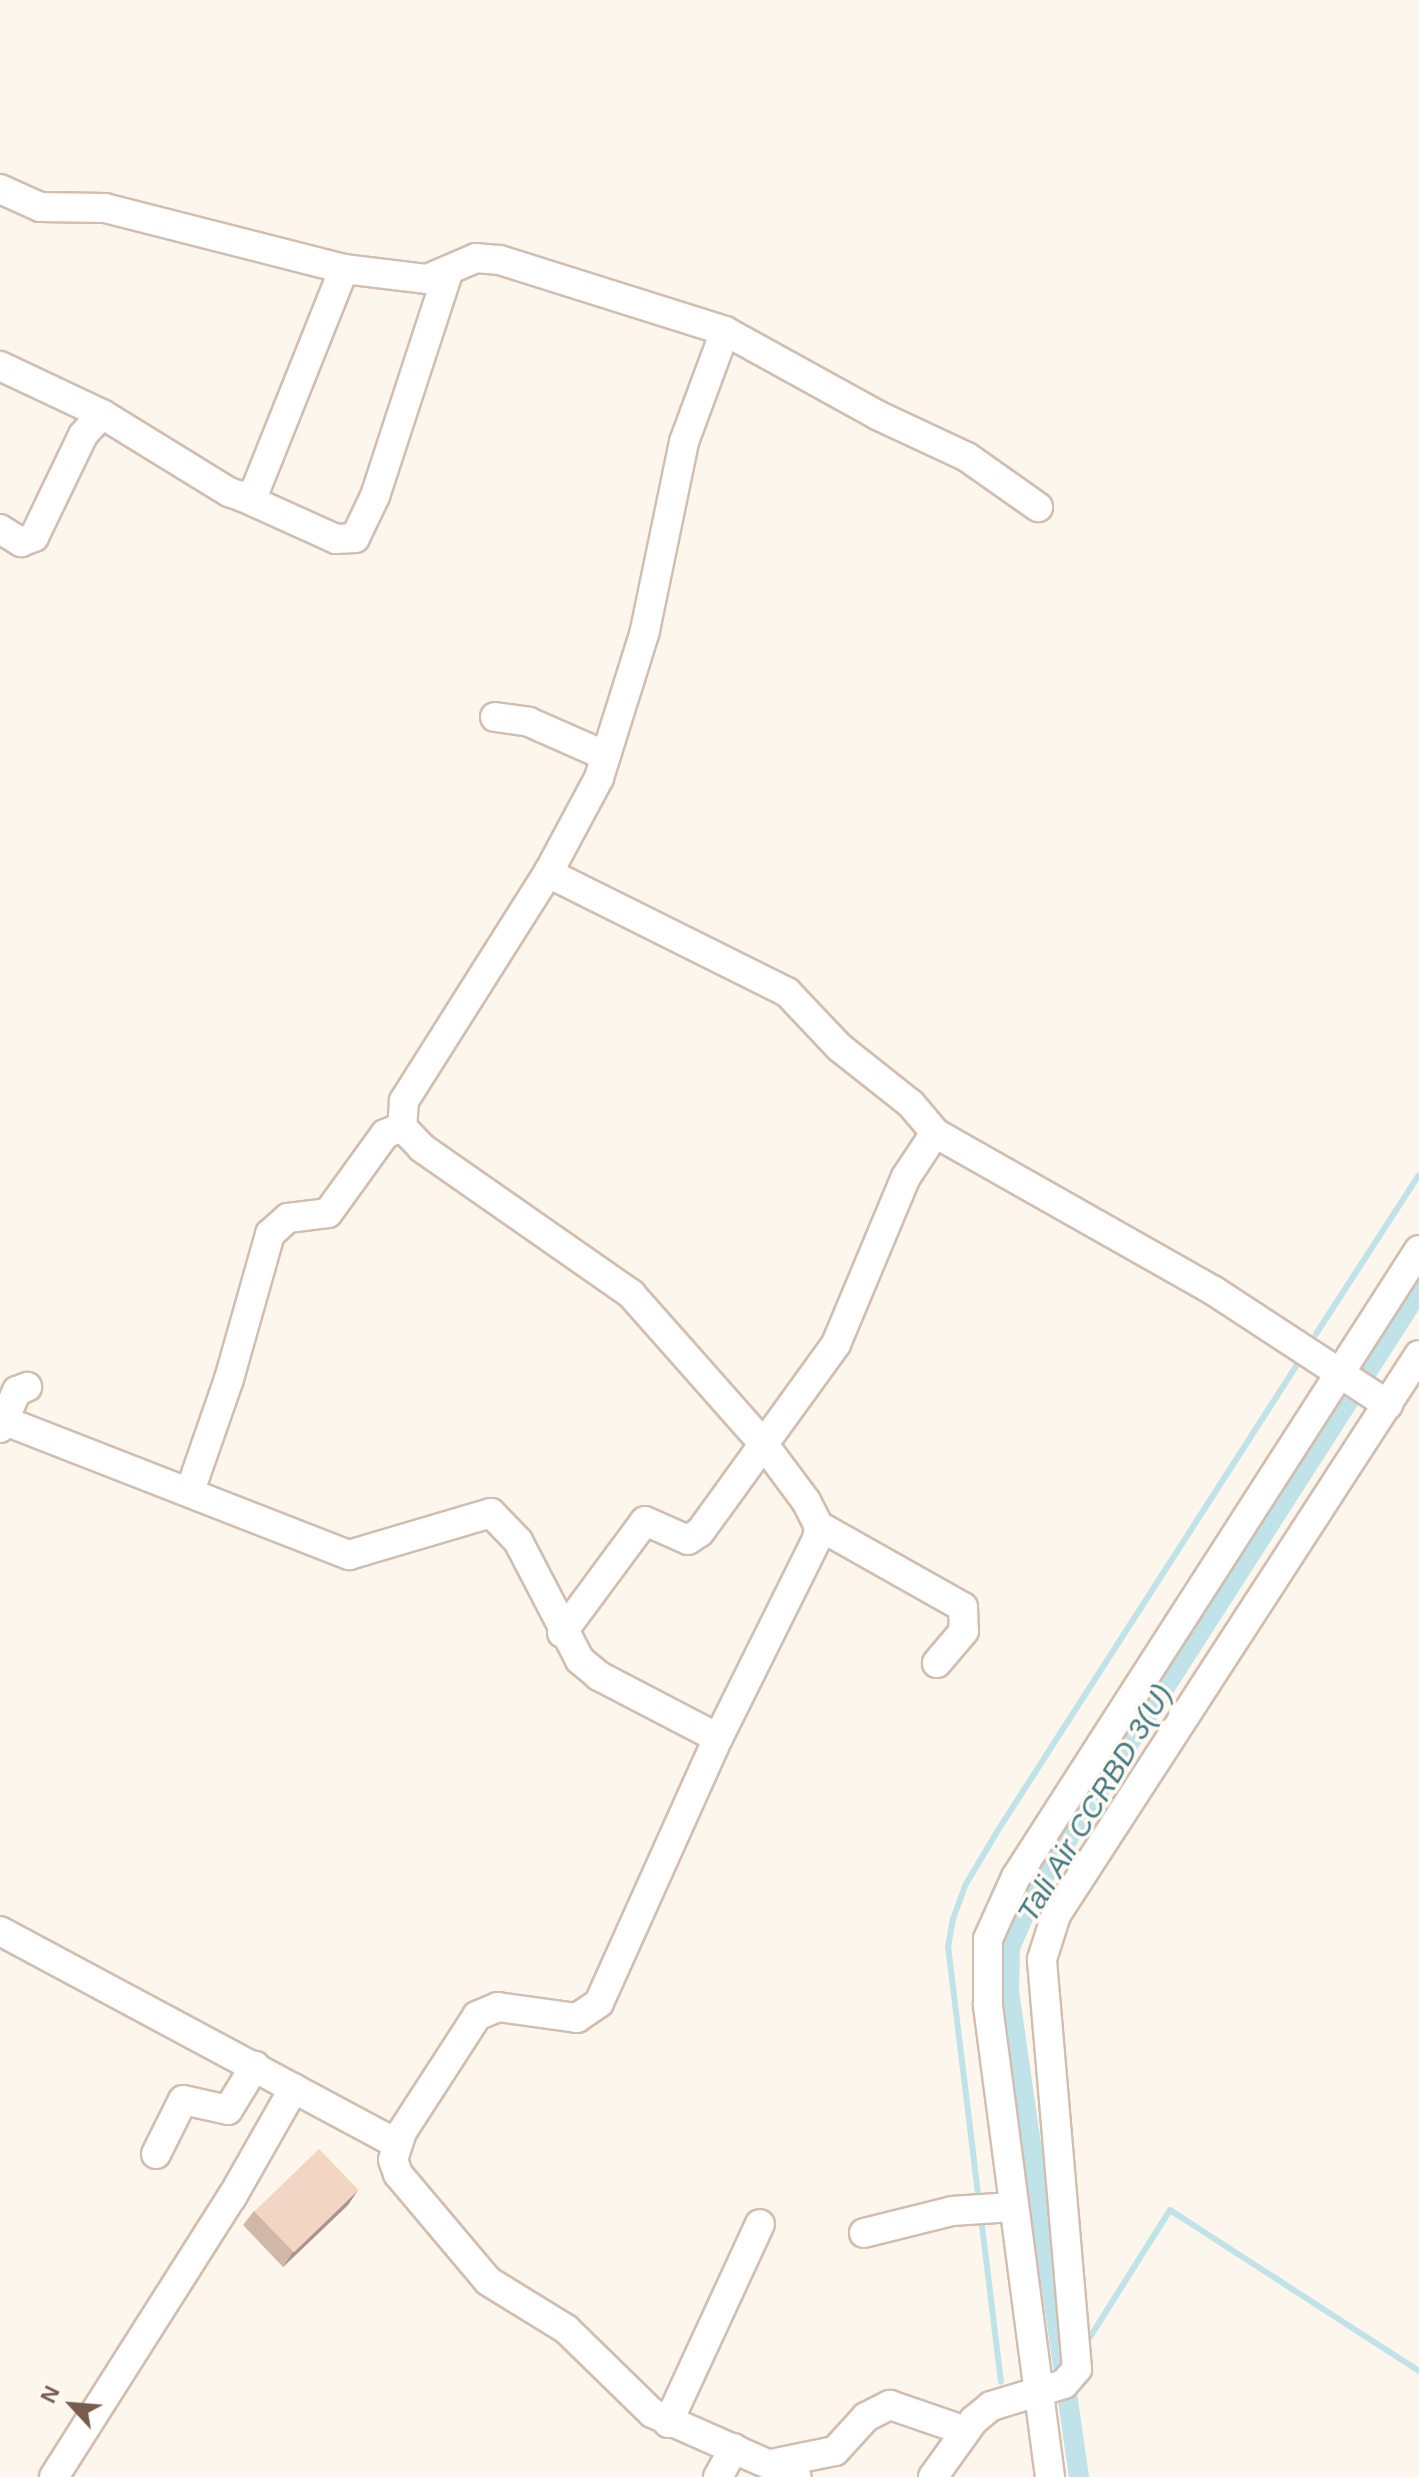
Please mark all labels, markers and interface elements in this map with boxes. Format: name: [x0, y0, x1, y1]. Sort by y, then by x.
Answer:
water label: Tali Air CCRBD 3(U): [1009, 1677, 1181, 1929]
north arrow: [32, 2365, 112, 2445]
text: N: [35, 2382, 65, 2407]

